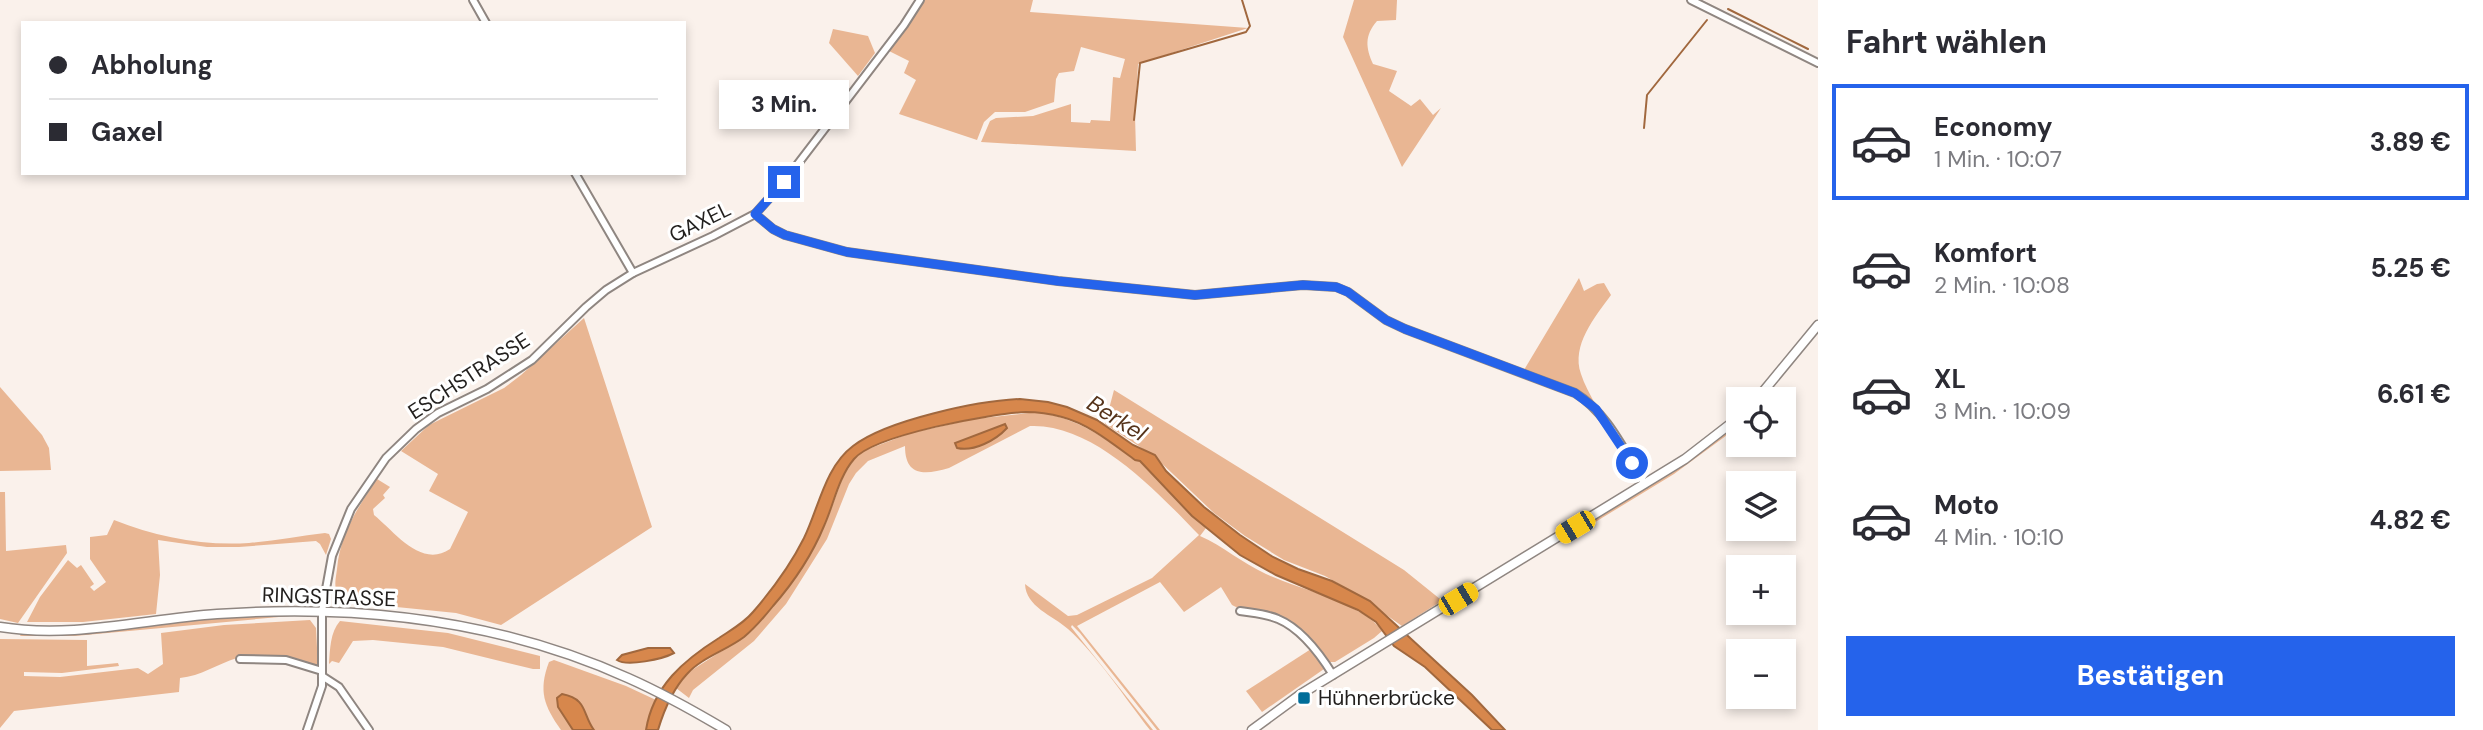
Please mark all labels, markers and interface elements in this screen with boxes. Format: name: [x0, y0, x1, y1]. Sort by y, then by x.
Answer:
text: Fahrt wählen: [1846, 21, 2047, 63]
text: Abholung: [91, 48, 213, 82]
callout: 3 Min.: [719, 80, 849, 130]
text: 3 Min.: [751, 89, 817, 119]
text: Economy: [1934, 110, 2052, 144]
icon: car: [1850, 111, 1913, 174]
text: Gaxel: [91, 115, 163, 149]
text: 3.89 €: [2370, 125, 2451, 159]
text: 1 Min. · 10:07: [1934, 144, 2062, 174]
route end: [768, 166, 800, 198]
street label: GAXEL: [664, 195, 736, 249]
text: Komfort: [1934, 236, 2037, 270]
icon: car: [1850, 237, 1913, 300]
text: 5.25 €: [2370, 251, 2451, 285]
text: 2 Min. · 10:08: [1934, 270, 2070, 300]
street label: ESCHSTRASSE: [403, 326, 535, 426]
text: XL: [1934, 362, 1966, 396]
icon: car: [1850, 363, 1913, 426]
text: 6.61 €: [2377, 377, 2451, 411]
map controls: [1726, 387, 1796, 709]
button: locate: [1726, 387, 1796, 457]
water label: Berkel: [1081, 388, 1153, 448]
text: 3 Min. · 10:09: [1934, 396, 2071, 426]
route start: [1616, 447, 1648, 479]
button: layers: [1726, 471, 1796, 541]
text: Moto: [1934, 488, 1999, 522]
icon: car: [1850, 489, 1913, 552]
text: 4.82 €: [2370, 503, 2451, 537]
car: [1552, 507, 1599, 547]
text: 4 Min. · 10:10: [1934, 522, 2064, 552]
button: +: [1726, 555, 1796, 625]
car: [1435, 579, 1482, 619]
street label: RINGSTRASSE: [262, 581, 396, 613]
button: Bestätigen: [1846, 636, 2455, 716]
button: −: [1726, 639, 1796, 709]
place label: Hühnerbrücke: [1318, 684, 1455, 712]
marker: Hühnerbrücke: [1296, 690, 1312, 706]

